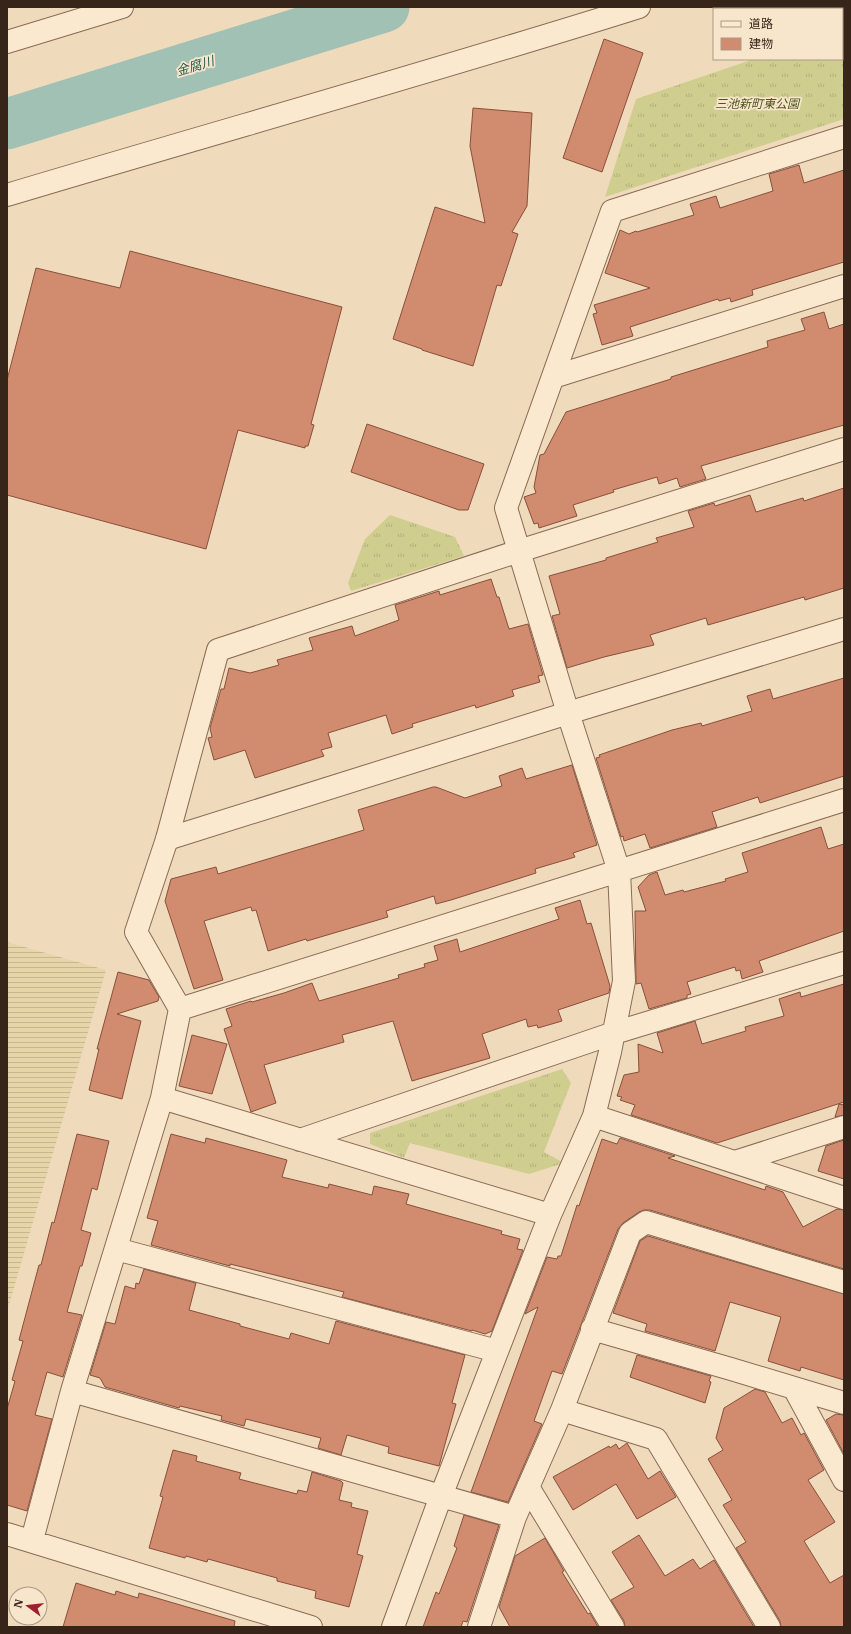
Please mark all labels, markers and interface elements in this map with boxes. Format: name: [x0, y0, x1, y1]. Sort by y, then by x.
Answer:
legend: [713, 8, 843, 60]
text: 道路: [749, 16, 773, 31]
text: 建物: [749, 36, 773, 51]
water label: 金腐川: [174, 52, 218, 80]
park label: 三池新町東公園: [715, 96, 801, 111]
north arrow: [8, 1586, 48, 1626]
text: N: [10, 1597, 26, 1609]

